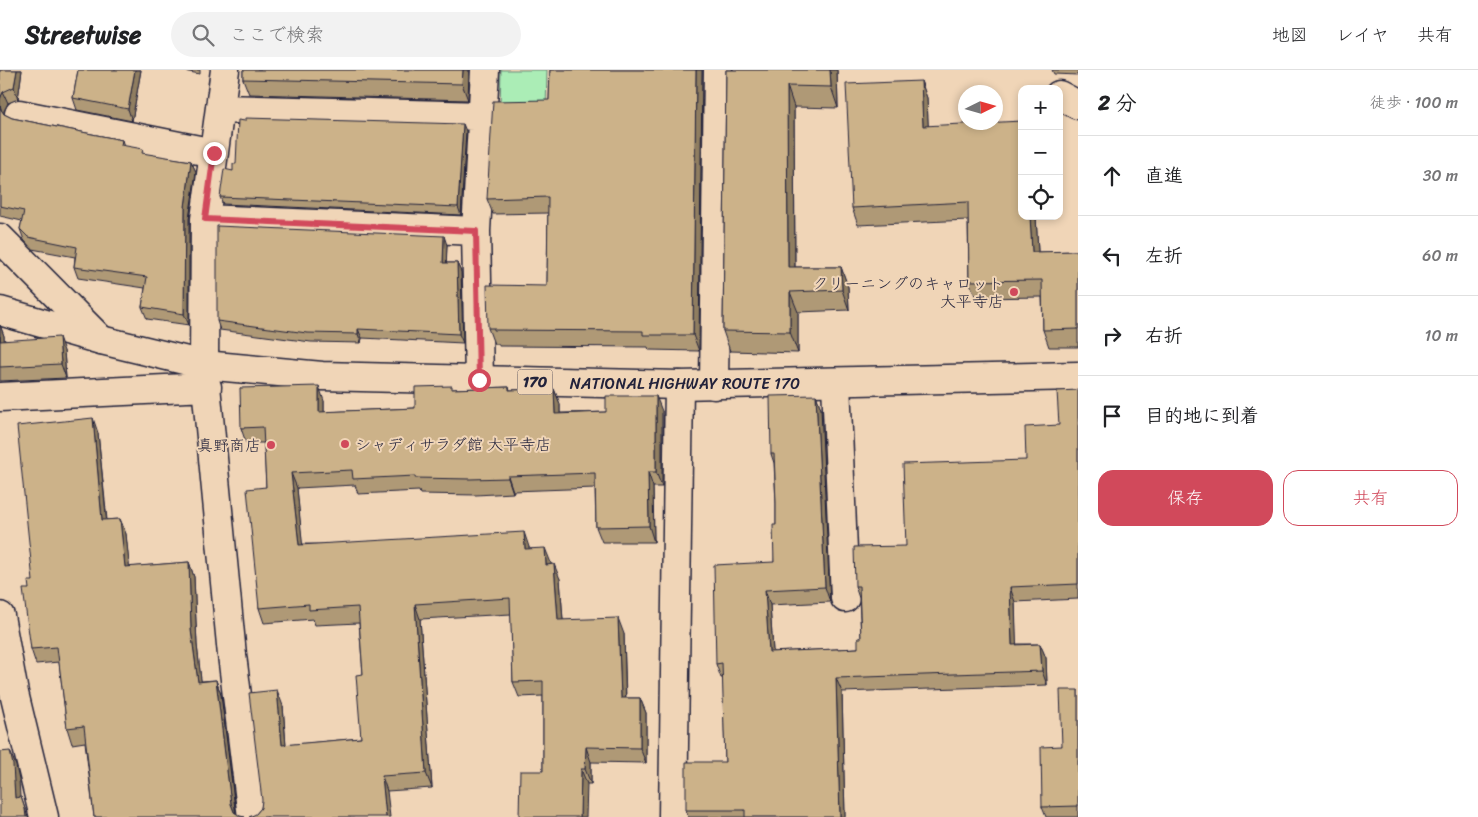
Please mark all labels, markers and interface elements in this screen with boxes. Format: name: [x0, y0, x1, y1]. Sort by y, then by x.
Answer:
search box: [171, 12, 521, 57]
text: Streetwise: [25, 14, 141, 56]
text: ここで検索: [229, 18, 324, 51]
text: 地図: [1272, 19, 1308, 51]
text: レイヤ: [1336, 19, 1389, 51]
text: 共有: [1417, 19, 1453, 51]
icon: search: [189, 21, 217, 49]
text: 2 分: [1098, 84, 1137, 122]
north arrow: [958, 85, 1003, 130]
map controls: [1018, 85, 1063, 220]
button: +: [1018, 85, 1063, 130]
text: 徒歩 · 100 m: [1370, 88, 1458, 117]
button: −: [1018, 130, 1063, 175]
route end: [203, 142, 226, 165]
text: 直進: [1145, 159, 1183, 192]
text: 30 m: [1423, 161, 1458, 190]
icon: ahead: [1098, 162, 1126, 190]
button: locate: [1018, 175, 1063, 220]
text: 左折: [1145, 239, 1183, 272]
text: 60 m: [1422, 241, 1458, 270]
icon: left: [1098, 242, 1126, 270]
place label: クリーニングのキャロット 大平寺店: [812, 269, 1004, 316]
marker: クリーニングのキャロット 大平寺店: [1008, 286, 1020, 298]
text: 右折: [1145, 319, 1183, 352]
text: 10 m: [1425, 321, 1458, 350]
icon: right: [1098, 322, 1126, 350]
route start: [468, 369, 491, 392]
street label: NATIONAL HIGHWAY ROUTE 170: [570, 369, 800, 398]
road number: 170: [518, 370, 552, 394]
text: 目的地に到着: [1145, 399, 1259, 432]
icon: arrive: [1098, 402, 1126, 430]
place label: シャディサラダ館 大平寺店: [355, 430, 551, 459]
place label: 真野商店: [197, 431, 261, 460]
marker: シャディサラダ館 大平寺店: [339, 438, 351, 450]
marker: 真野商店: [265, 439, 277, 451]
button: 保存: [1098, 470, 1273, 526]
button: 共有: [1283, 470, 1458, 526]

